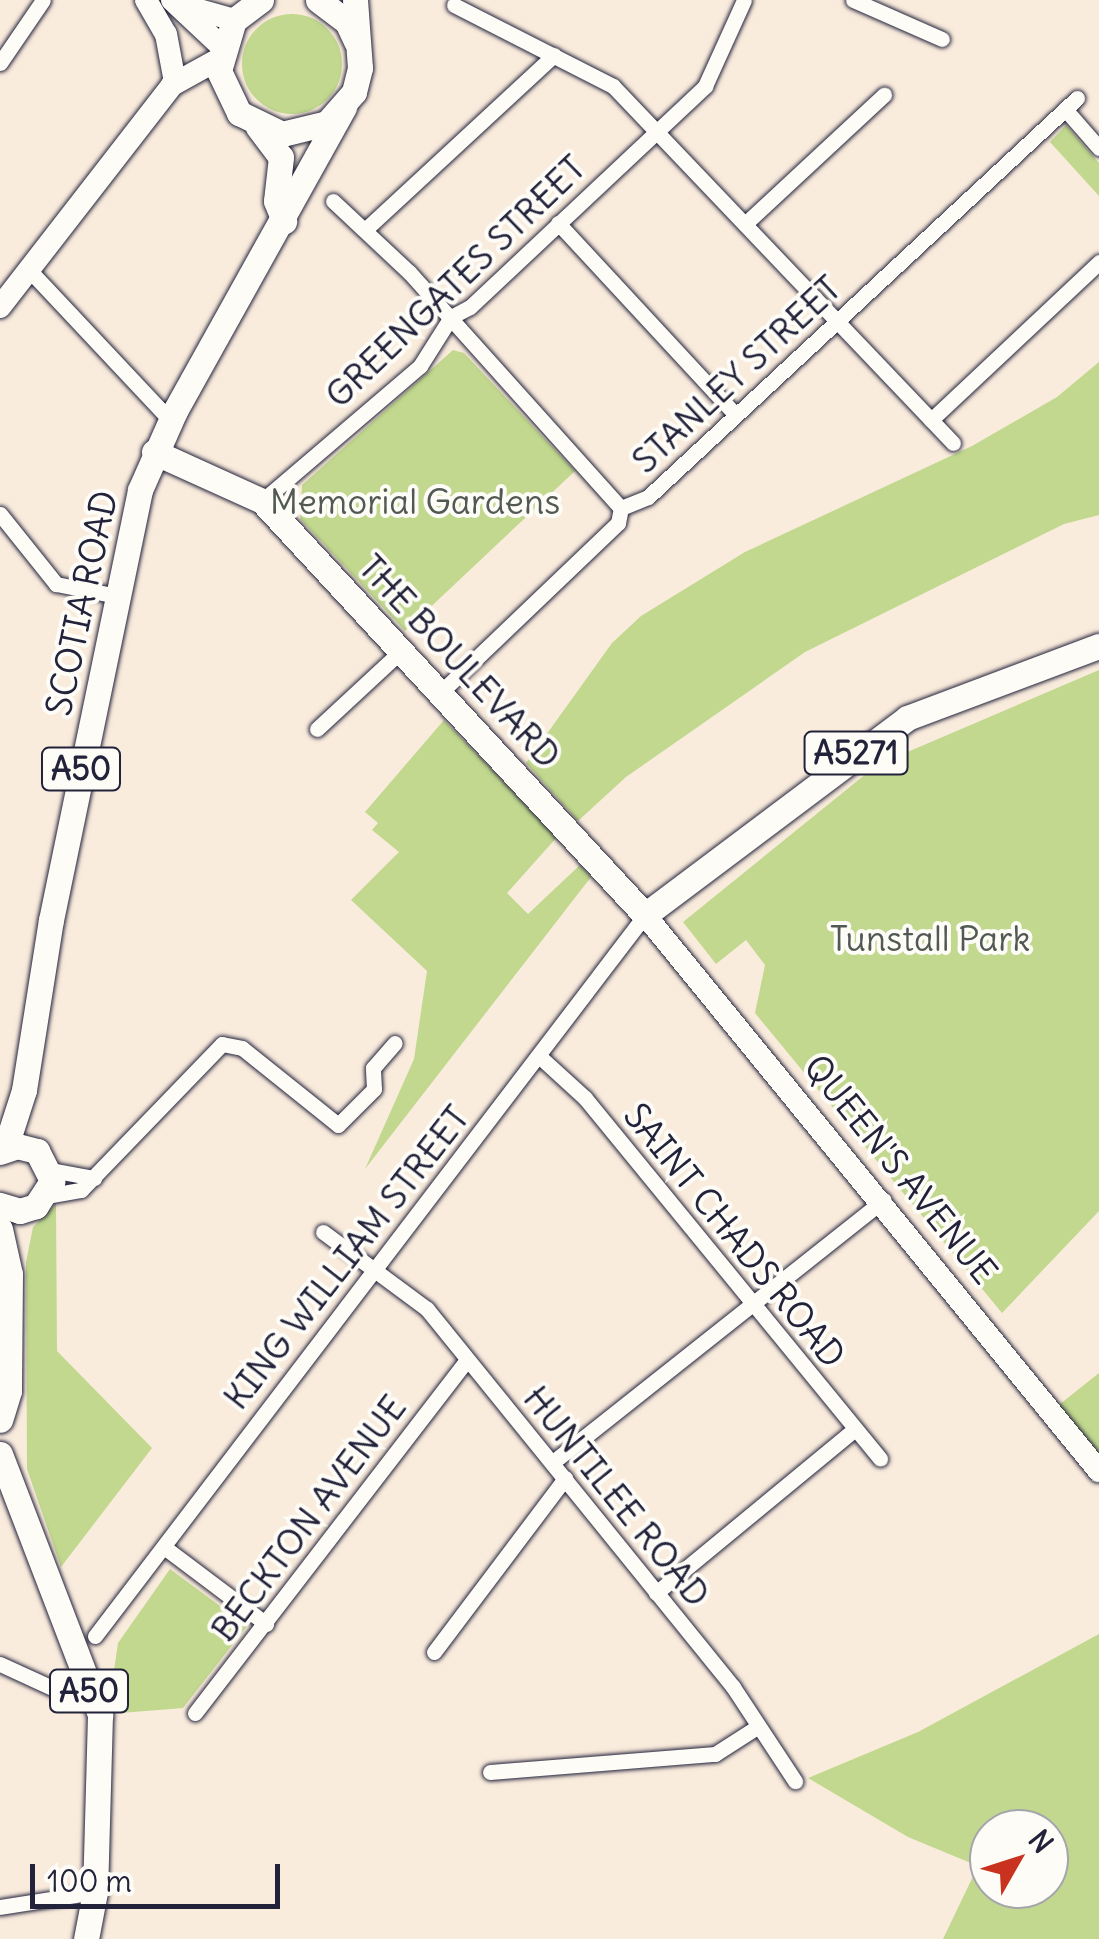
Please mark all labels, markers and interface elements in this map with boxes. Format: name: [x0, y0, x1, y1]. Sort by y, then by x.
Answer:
street label: GREENGATES STREET: [317, 146, 593, 416]
street label: STANLEY STREET: [623, 267, 849, 481]
park label: Memorial Gardens: [270, 480, 560, 522]
street label: SCOTIA ROAD: [37, 487, 125, 719]
street label: THE BOULEVARD: [350, 546, 570, 776]
road number: A5271: [804, 726, 908, 780]
road number: A50: [41, 742, 121, 796]
park label: Tunstall Park: [830, 917, 1030, 959]
street label: QUEEN'S AVENUE: [796, 1046, 1006, 1292]
street label: SAINT CHADS ROAD: [616, 1095, 854, 1375]
street label: KING WILLIAM STREET: [214, 1097, 478, 1417]
street label: HUNTILEE ROAD: [515, 1377, 719, 1615]
street label: BECKTON AVENUE: [202, 1387, 414, 1649]
road number: A50: [49, 1664, 129, 1718]
north arrow: [969, 1809, 1069, 1909]
text: N: [1021, 1823, 1061, 1860]
scale bar: [35, 1844, 285, 1906]
text: 100 m: [47, 1862, 132, 1900]

